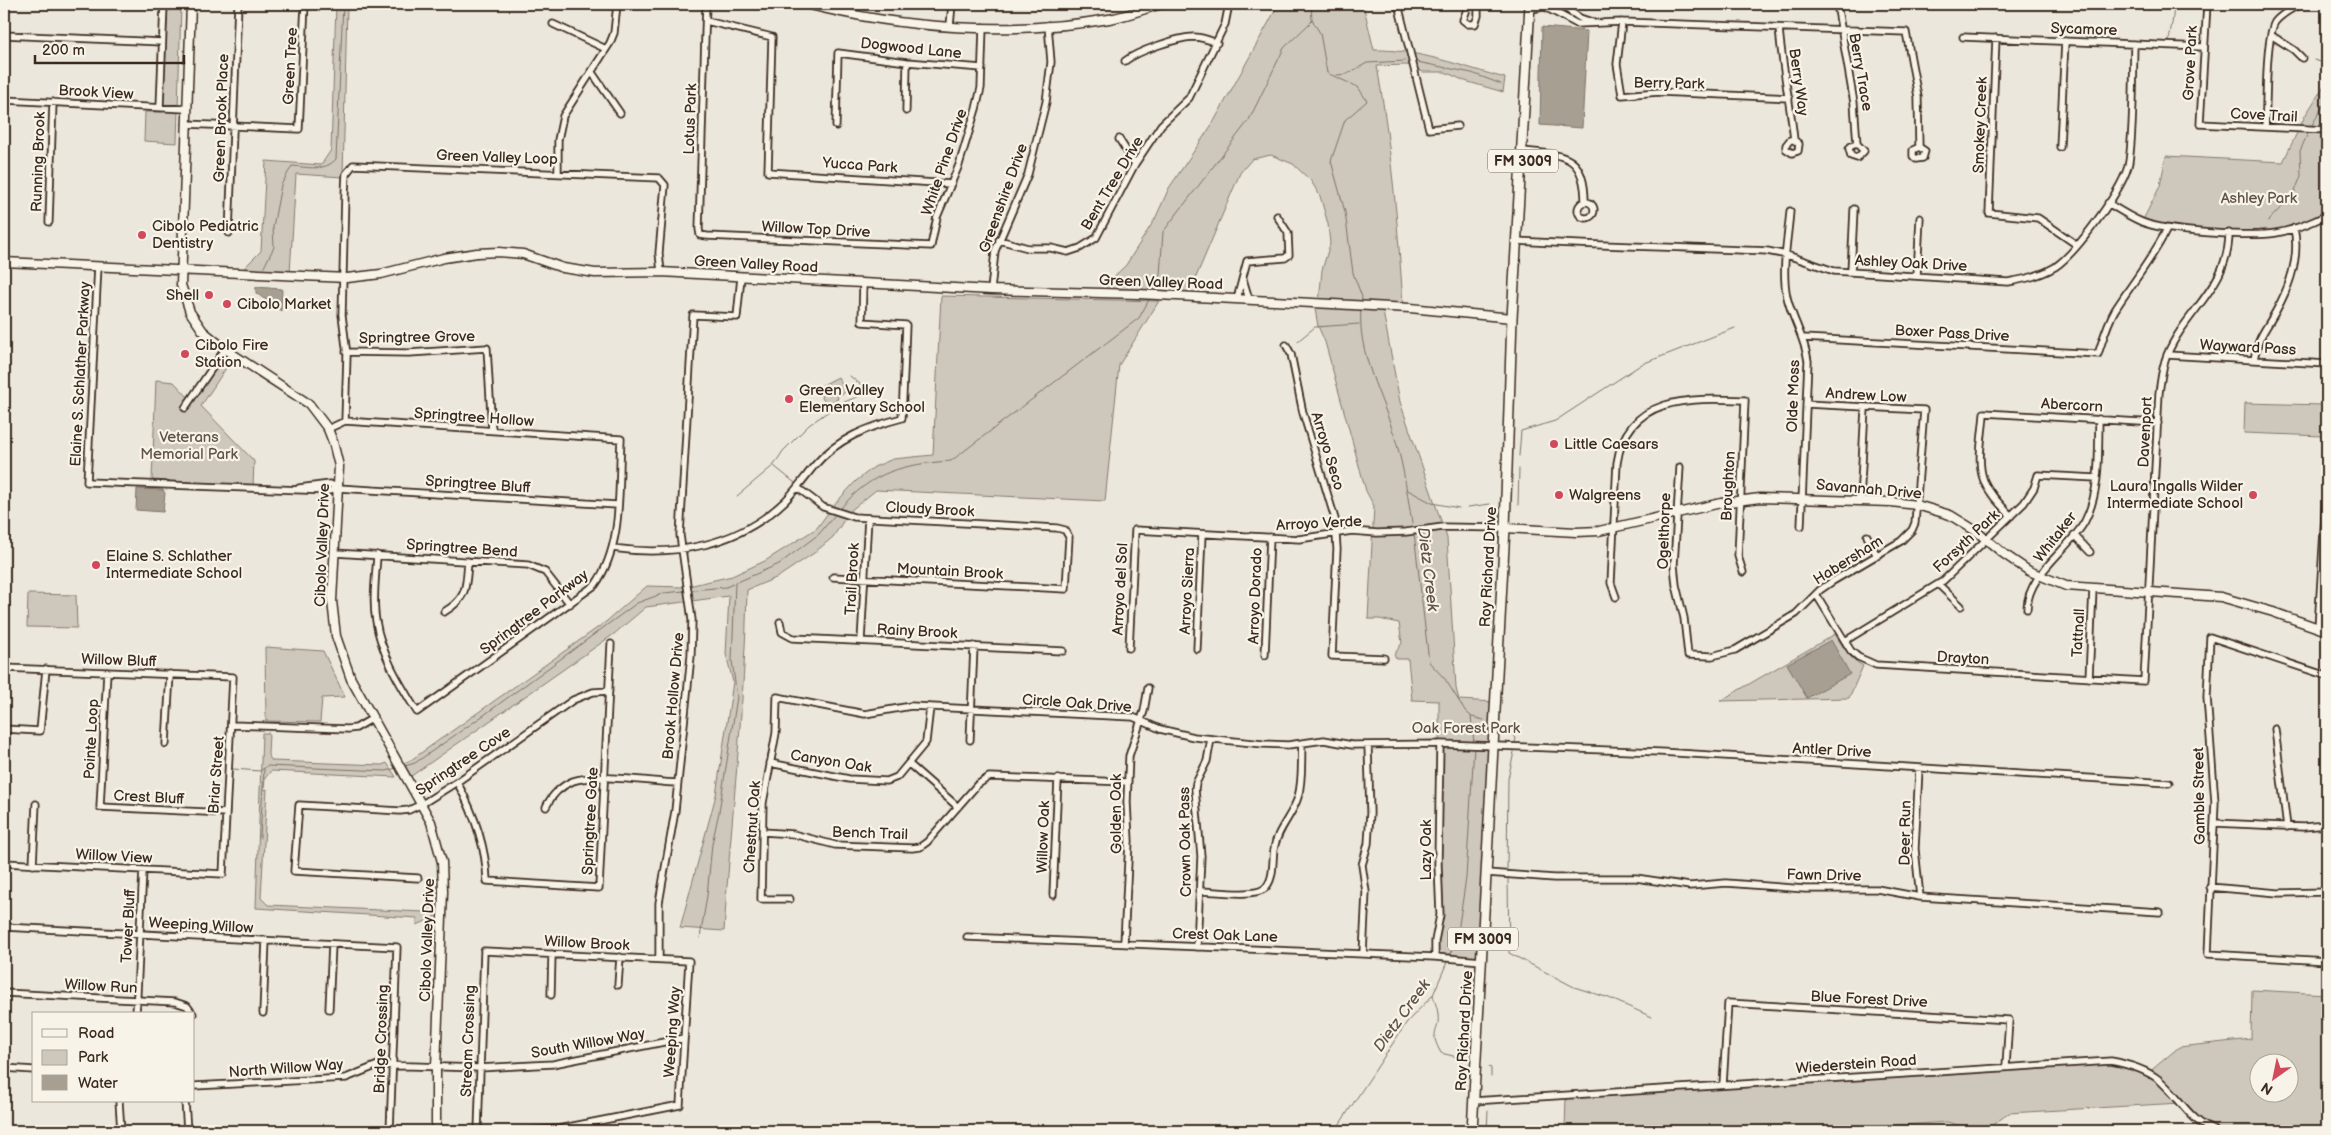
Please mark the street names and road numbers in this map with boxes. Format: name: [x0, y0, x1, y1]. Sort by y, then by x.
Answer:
street label: Sycamore: [2050, 19, 2118, 40]
street label: Grove Park: [2179, 25, 2202, 101]
street label: Green Tree: [279, 27, 302, 105]
street label: Berry Trace: [1844, 32, 1877, 113]
street label: Dogwood Lane: [859, 34, 963, 63]
street label: Berry Way: [1784, 47, 1813, 117]
street label: Green Brook Place: [210, 53, 233, 183]
street label: Berry Park: [1633, 73, 1705, 94]
street label: Smokey Creek: [1969, 76, 1992, 174]
street label: Brook View: [58, 81, 134, 104]
street label: Lotus Park: [680, 83, 701, 155]
street label: Cove Trail: [2230, 104, 2298, 127]
street label: White Pine Drive: [917, 106, 972, 218]
street label: Running Brook: [27, 111, 50, 213]
street label: Bent Tree Drive: [1077, 133, 1148, 234]
street label: Greenshire Drive: [975, 141, 1032, 256]
street label: Green Valley Loop: [436, 146, 559, 169]
road number: FM 3009: [1488, 150, 1558, 172]
street label: Yucca Park: [821, 153, 899, 178]
street label: Willow Top Drive: [761, 217, 871, 242]
street label: Ashley Oak Drive: [1854, 251, 1968, 276]
street label: Green Valley Road: [693, 252, 819, 277]
street label: Green Valley Road: [1099, 271, 1223, 294]
street label: Elaine S. Schlather Parkway: [66, 281, 95, 467]
street label: Boxer Pass Drive: [1894, 321, 2010, 346]
street label: Springtree Grove: [359, 327, 475, 348]
street label: Wayward Pass: [2199, 335, 2297, 360]
street label: Olde Moss: [1783, 359, 1804, 433]
street label: Andrew Low: [1825, 384, 1907, 407]
street label: Abercorn: [2041, 394, 2103, 417]
street label: Davenport: [2134, 396, 2157, 468]
street label: Springtree Hollow: [413, 404, 534, 431]
street label: Arroyo Seco: [1307, 410, 1348, 493]
street label: Broughton: [1717, 450, 1740, 522]
street label: Springtree Bluff: [425, 471, 531, 498]
street label: Savannah Drive: [1815, 475, 1923, 504]
street label: Cibolo Valley Drive: [311, 483, 334, 607]
street label: Ogelthorpe: [1654, 492, 1675, 570]
street label: Cloudy Brook: [885, 498, 975, 521]
street label: Forsyth Park: [1929, 505, 2004, 577]
street label: Roy Richard Drive: [1476, 506, 1501, 628]
street label: Whitaker: [2030, 508, 2081, 566]
street label: Arroyo Verde: [1276, 512, 1363, 535]
street label: Habersham: [1810, 531, 1887, 589]
street label: Springtree Bend: [406, 535, 518, 562]
street label: Trail Brook: [841, 542, 864, 616]
street label: Arroyo del Sol: [1109, 542, 1132, 636]
street label: Arroyo Sierra: [1176, 547, 1199, 635]
street label: Arroyo Dorado: [1244, 547, 1267, 645]
street label: Mountain Brook: [896, 559, 1004, 584]
street label: Springtree Parkway: [476, 565, 592, 659]
street label: Tattnall: [2068, 608, 2089, 658]
street label: Rainy Brook: [876, 620, 958, 643]
street label: Brook Hollow Drive: [658, 632, 689, 760]
street label: Drayton: [1936, 648, 1990, 669]
street label: Willow Bluff: [81, 650, 157, 671]
street label: Circle Oak Drive: [1022, 690, 1133, 717]
street label: Pointe Loop: [80, 698, 103, 780]
street label: Springtree Cove: [412, 723, 514, 800]
street label: Briar Street: [204, 735, 229, 815]
street label: Antler Drive: [1792, 739, 1872, 762]
street label: Canyon Oak: [789, 746, 874, 777]
street label: Gamble Street: [2189, 747, 2210, 845]
street label: Springtree Gate: [578, 766, 603, 876]
street label: Golden Oak: [1107, 773, 1126, 854]
street label: Chestnut Oak: [740, 780, 765, 874]
street label: Crest Bluff: [113, 786, 185, 809]
street label: Crown Oak Pass: [1175, 786, 1196, 897]
street label: Willow Oak: [1033, 800, 1054, 874]
street label: Deer Run: [1895, 800, 1916, 866]
street label: Lazy Oak: [1417, 819, 1436, 880]
street label: Bench Trail: [832, 823, 908, 844]
street label: Willow View: [75, 845, 153, 868]
street label: Fawn Drive: [1786, 865, 1862, 886]
street label: Cibolo Valley Drive: [416, 878, 439, 1002]
street label: Tower Bluff: [117, 888, 140, 964]
street label: Weeping Willow: [148, 913, 254, 938]
street label: Crest Oak Lane: [1172, 924, 1278, 947]
road number: FM 3009: [1448, 928, 1518, 951]
street label: Willow Brook: [544, 932, 631, 955]
street label: Roy Richard Drive: [1452, 970, 1477, 1092]
street label: Willow Run: [64, 975, 138, 998]
street label: Bridge Crossing: [370, 984, 393, 1094]
street label: Stream Crossing: [457, 985, 480, 1098]
street label: Weeping Way: [660, 986, 685, 1078]
street label: Blue Forest Drive: [1810, 987, 1928, 1012]
street label: South Willow Way: [530, 1024, 647, 1063]
street label: Wiederstein Road: [1795, 1051, 1917, 1078]
street label: North Willow Way: [228, 1055, 344, 1082]

